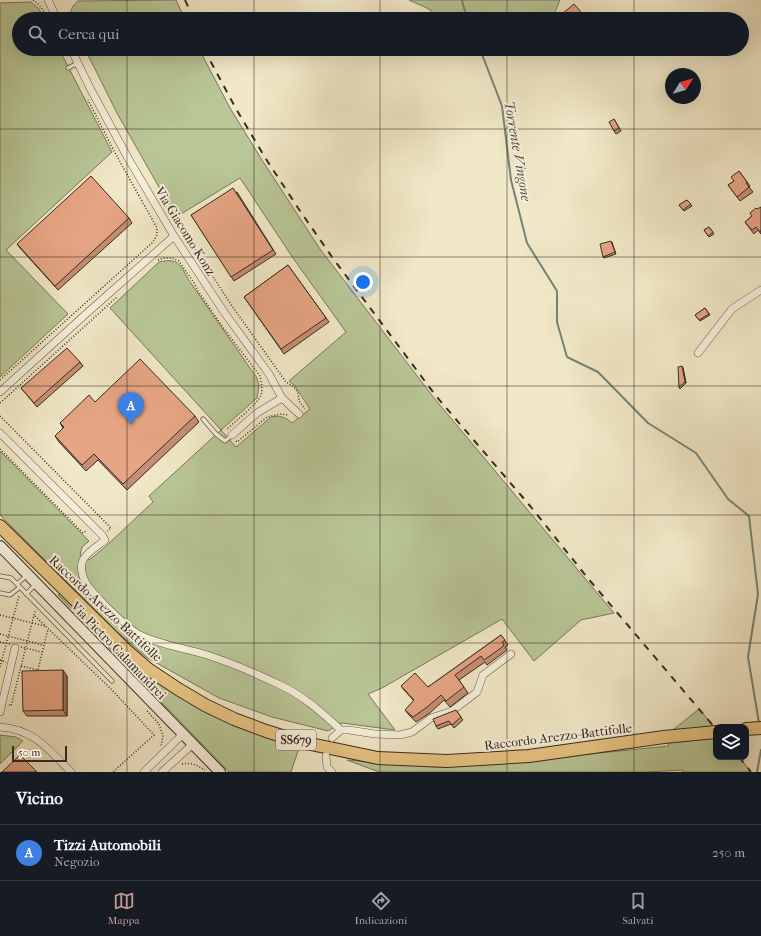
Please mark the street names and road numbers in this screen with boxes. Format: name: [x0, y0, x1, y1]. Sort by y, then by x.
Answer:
street label: Via Giacomo Konz: [152, 183, 219, 279]
street label: Raccordo Arezzo-Battifolle: [46, 552, 166, 665]
street label: Via Pietro Calamandrei: [67, 598, 169, 702]
street label: Raccordo Arezzo-Battifolle: [483, 720, 633, 753]
road number: SS679: [276, 730, 316, 750]

